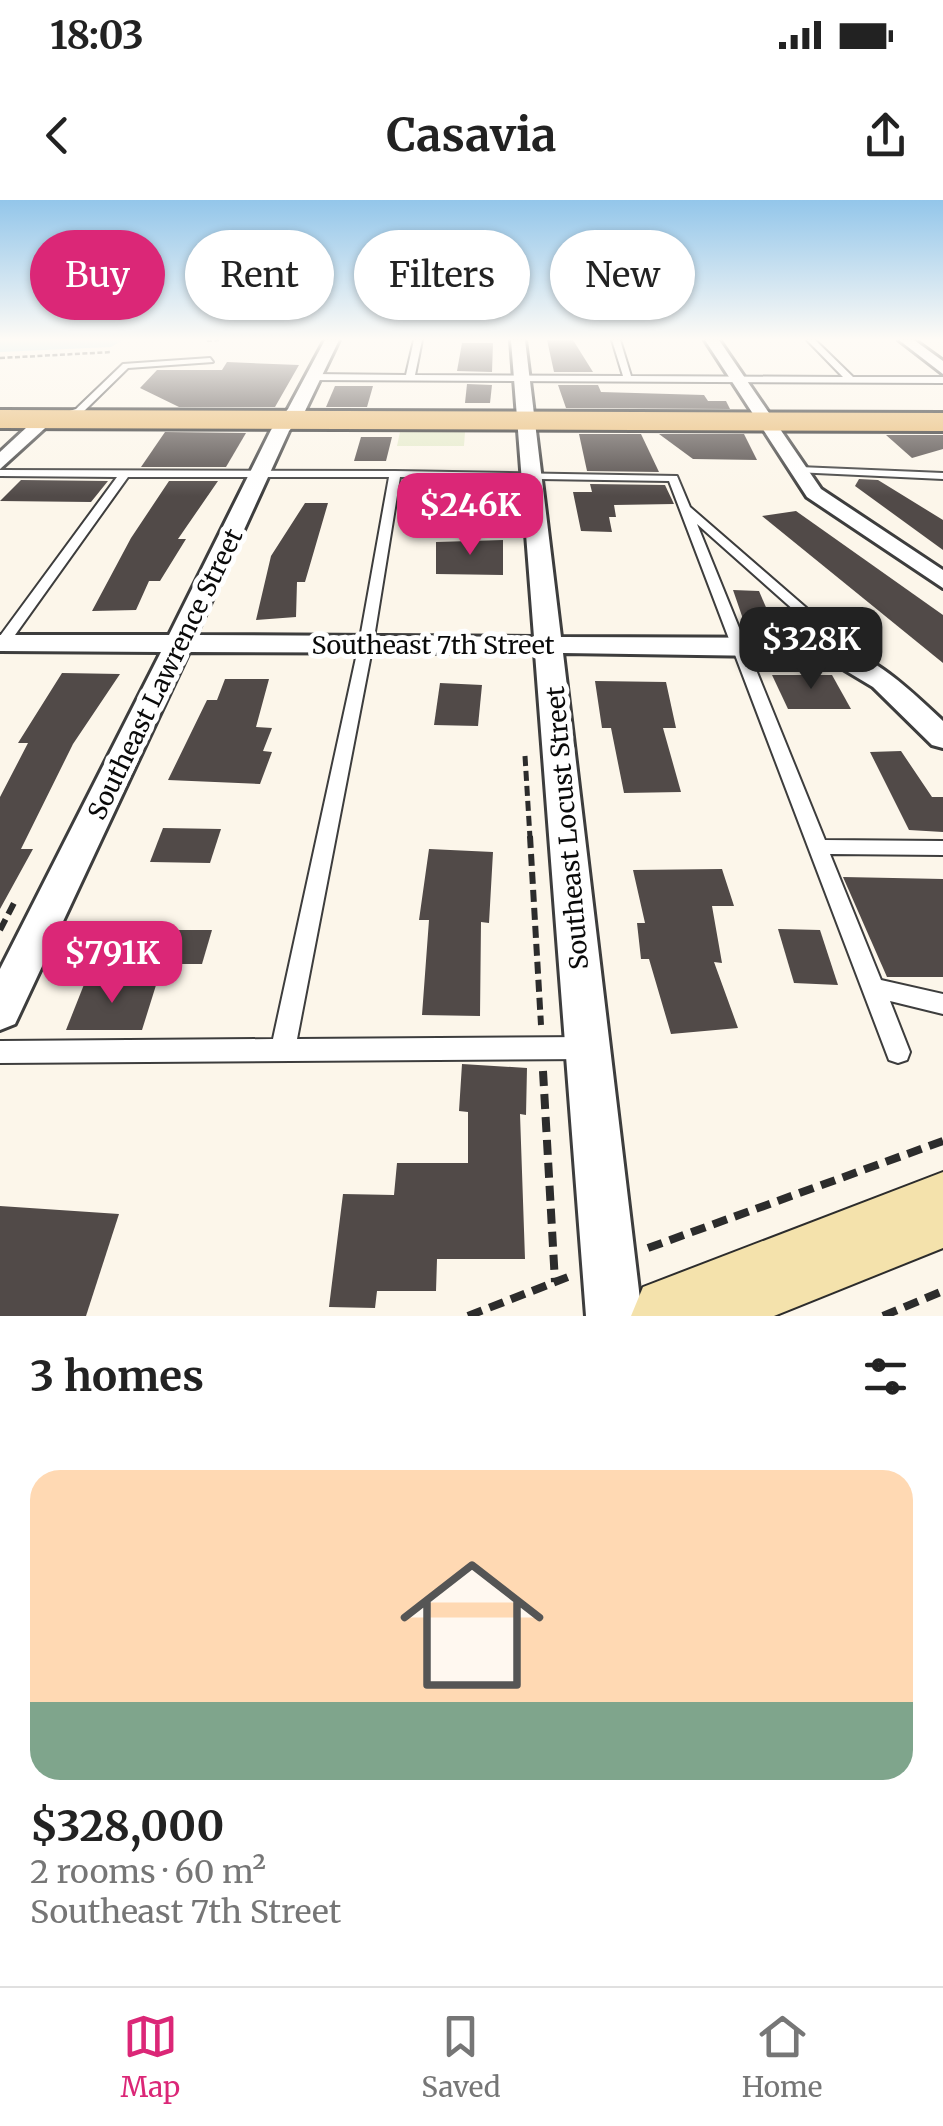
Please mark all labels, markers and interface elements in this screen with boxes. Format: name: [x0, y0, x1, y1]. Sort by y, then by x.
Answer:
text: 18:03: [50, 12, 144, 59]
text: Casavia: [387, 107, 556, 163]
icon: back: [30, 108, 85, 163]
icon: share: [858, 108, 913, 163]
chip: Buy: [30, 230, 165, 320]
chip: Rent: [185, 230, 334, 320]
chip: Filters: [354, 230, 530, 320]
chip: New: [550, 230, 695, 320]
pin: $246K: [400, 473, 540, 558]
text: $246K: [419, 485, 521, 525]
street label: Southeast Lawrence Street: [81, 523, 250, 825]
pin: $328K: [741, 607, 881, 692]
text: $328K: [761, 619, 861, 659]
street label: Southeast 7th Street: [311, 629, 555, 661]
street label: Southeast Locust Street: [539, 685, 595, 971]
pin: $791K: [42, 921, 182, 1006]
text: $791K: [64, 933, 160, 973]
icon: filters: [858, 1349, 913, 1404]
text: 3 homes: [30, 1350, 204, 1402]
icon: home: [382, 1535, 562, 1715]
text: $328,000: [30, 1800, 224, 1852]
text: 2 rooms · 60 m²: [30, 1852, 266, 1892]
text: Southeast 7th Street: [30, 1892, 341, 1932]
tab: Map: [121, 2009, 180, 2105]
tab: Saved: [421, 2009, 501, 2105]
tab: Home: [742, 2009, 822, 2105]

